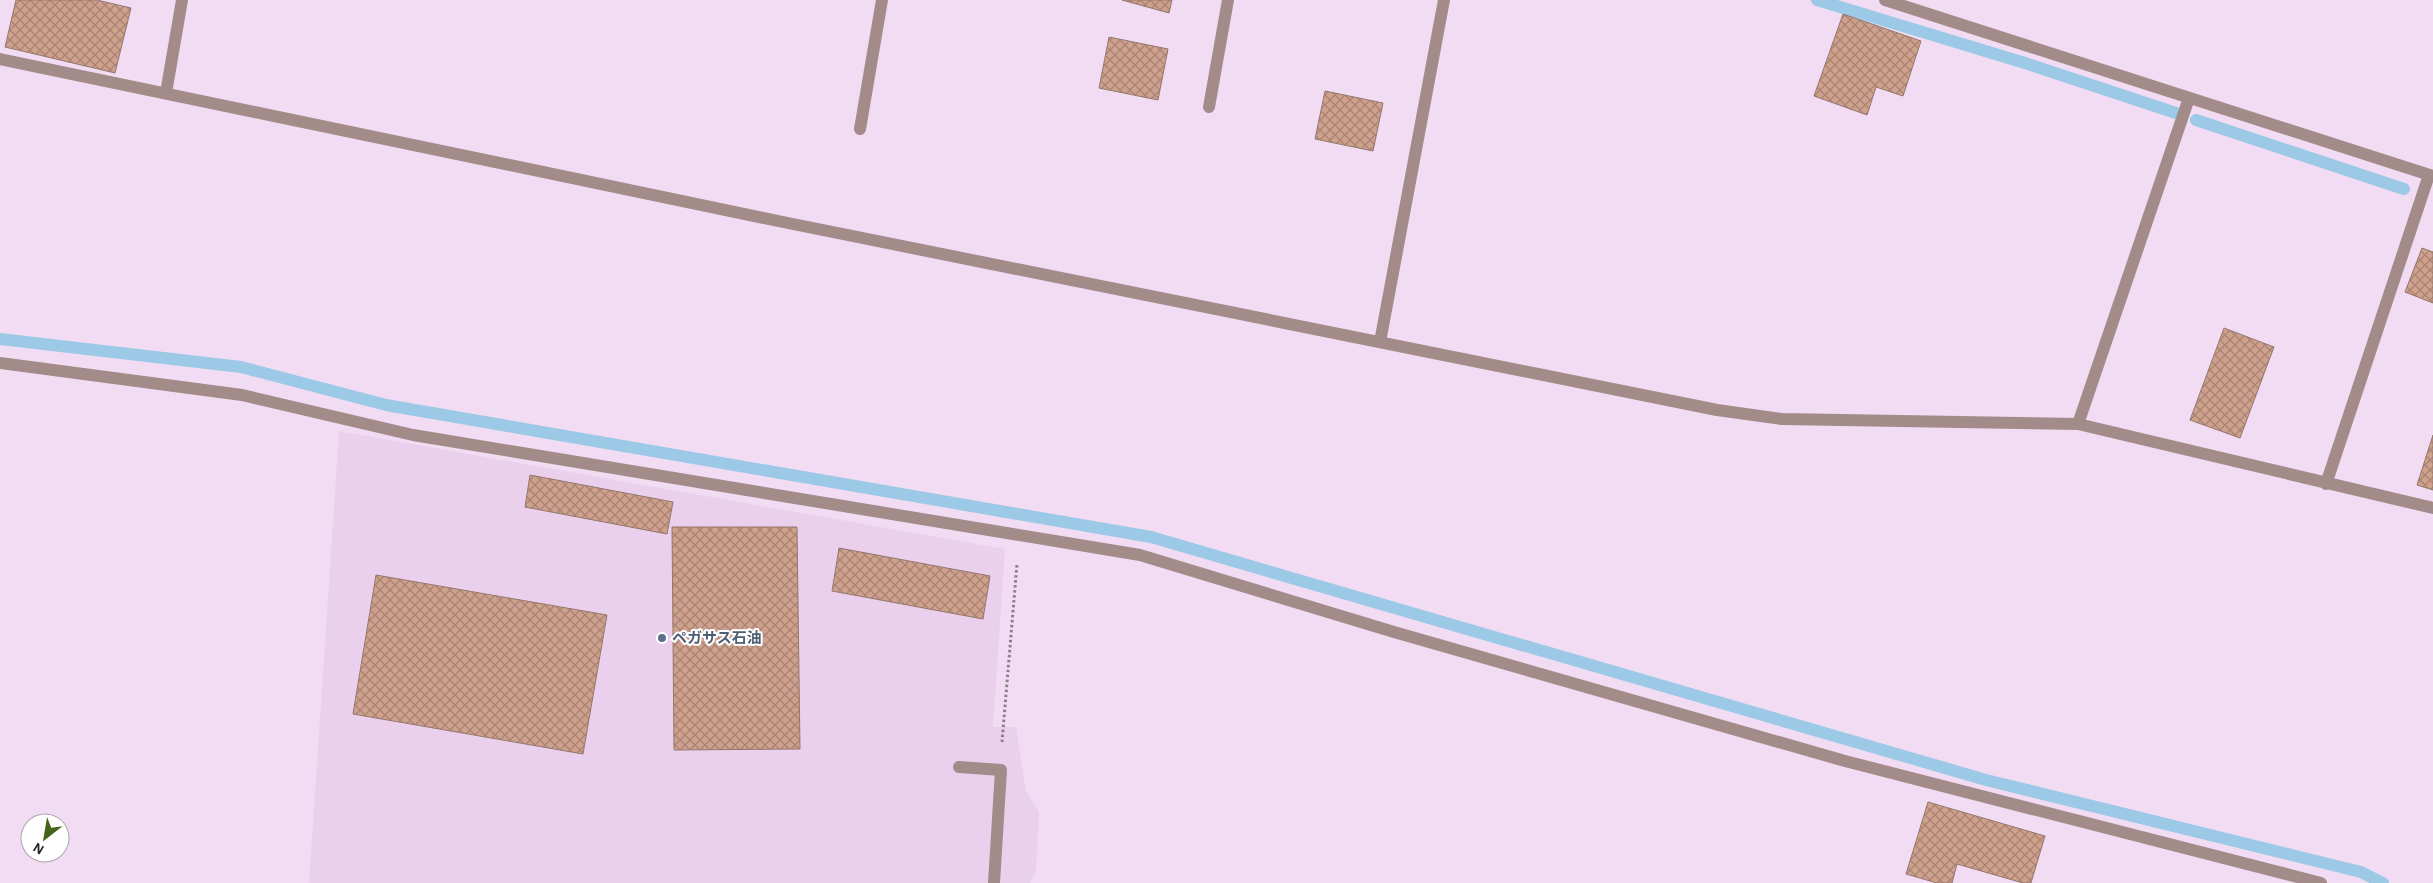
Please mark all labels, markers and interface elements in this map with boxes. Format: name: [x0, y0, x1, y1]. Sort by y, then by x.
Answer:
place label: ペガサス石油: [672, 630, 762, 646]
marker: ペガサス石油: [656, 632, 668, 644]
north arrow: [20, 813, 70, 863]
text: N: [31, 840, 47, 857]

